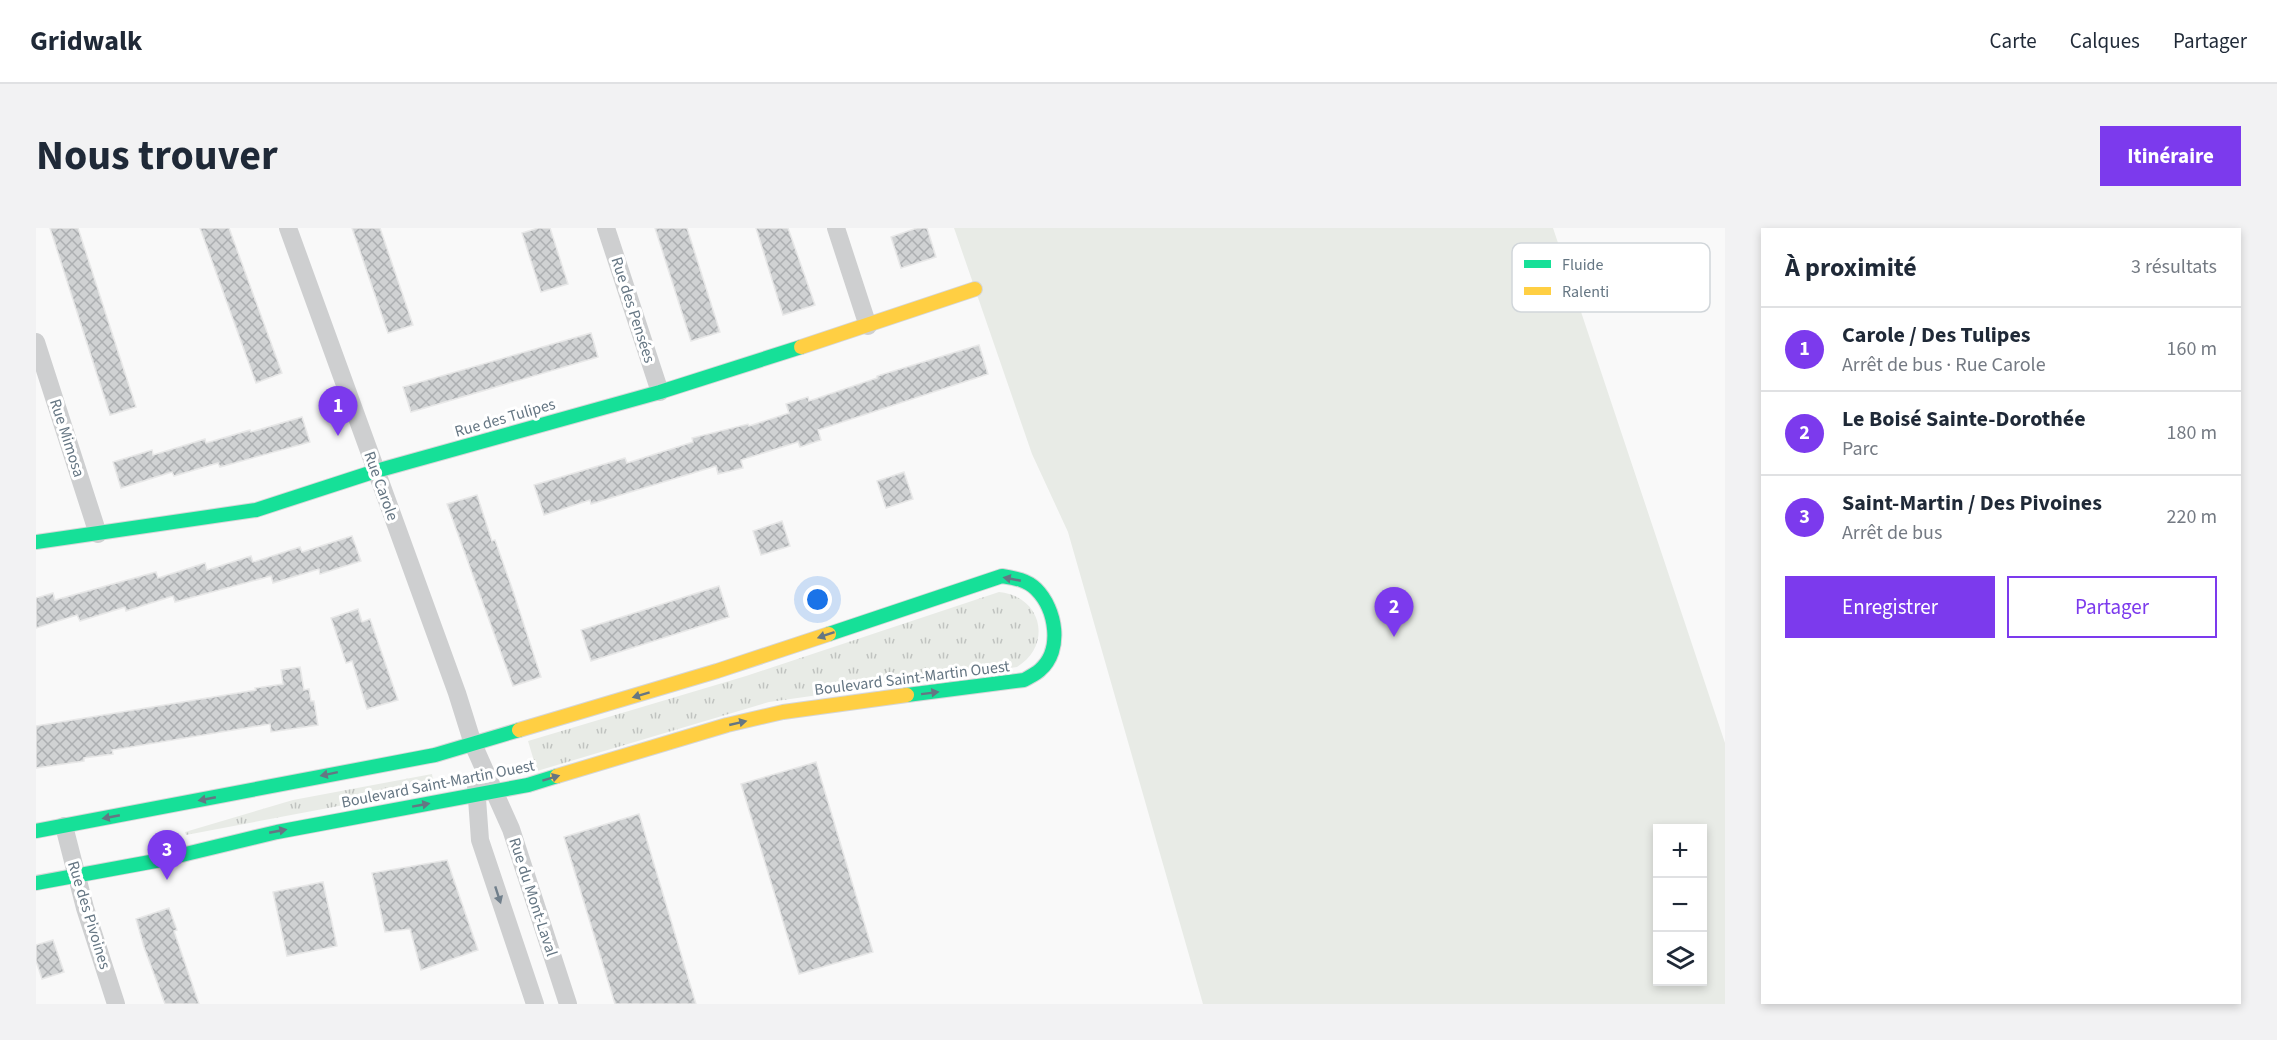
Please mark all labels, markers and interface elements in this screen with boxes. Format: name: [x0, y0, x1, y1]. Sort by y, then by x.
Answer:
text: Gridwalk: [30, 21, 142, 61]
text: Carte: [1990, 26, 2037, 56]
text: Calques: [2070, 26, 2140, 56]
text: Partager: [2173, 26, 2247, 56]
text: Nous trouver: [36, 126, 278, 186]
button: Itinéraire: [2100, 126, 2241, 186]
legend: [1512, 243, 1710, 312]
text: À proximité: [1785, 249, 1917, 286]
text: 3 résultats: [2131, 253, 2217, 281]
street label: Rue des Pensées: [605, 254, 661, 366]
text: Fluide: [1562, 254, 1604, 276]
text: Ralenti: [1562, 281, 1609, 303]
text: Carole / Des Tulipes: [1842, 319, 2031, 351]
text: 1: [1799, 335, 1810, 363]
text: 160 m: [2167, 335, 2217, 363]
text: Arrêt de bus · Rue Carole: [1842, 351, 2046, 379]
pin: 1: [318, 386, 358, 436]
street label: Rue des Tulipes: [452, 393, 558, 443]
street label: Rue Mimosa: [44, 396, 90, 480]
text: Le Boisé Sainte-Dorothée: [1842, 403, 2086, 435]
text: 2: [1799, 419, 1810, 447]
text: 180 m: [2167, 419, 2217, 447]
text: Parc: [1842, 435, 1878, 463]
street label: Rue Carole: [358, 448, 404, 524]
text: Saint-Martin / Des Pivoines: [1842, 487, 2102, 519]
text: 3: [1799, 503, 1810, 531]
text: 220 m: [2167, 503, 2217, 531]
text: Arrêt de bus: [1842, 519, 1942, 547]
one-way arrow: [1002, 574, 1021, 583]
button: Enregistrer: [1785, 576, 1995, 638]
button: Partager: [2007, 576, 2217, 638]
your location: [803, 585, 832, 614]
pin: 2: [1374, 588, 1414, 637]
one-way arrow: [817, 630, 835, 640]
street label: Boulevard Saint-Martin Ouest: [813, 655, 1011, 701]
one-way arrow: [921, 688, 940, 698]
one-way arrow: [632, 690, 650, 700]
one-way arrow: [728, 717, 747, 727]
street label: Boulevard Saint-Martin Ouest: [339, 754, 537, 814]
one-way arrow: [320, 770, 339, 779]
one-way arrow: [542, 773, 560, 782]
one-way arrow: [198, 795, 217, 804]
one-way arrow: [412, 800, 431, 809]
one-way arrow: [101, 813, 120, 822]
map controls: [1653, 824, 1707, 986]
button: +: [1653, 824, 1707, 878]
one-way arrow: [269, 826, 288, 836]
pin: 3: [148, 830, 186, 880]
street label: Rue du Mont-Laval: [503, 835, 563, 959]
street label: Rue des Pivoines: [62, 858, 116, 972]
button: −: [1653, 878, 1707, 932]
one-way arrow: [494, 886, 504, 904]
button: layers: [1653, 932, 1707, 986]

